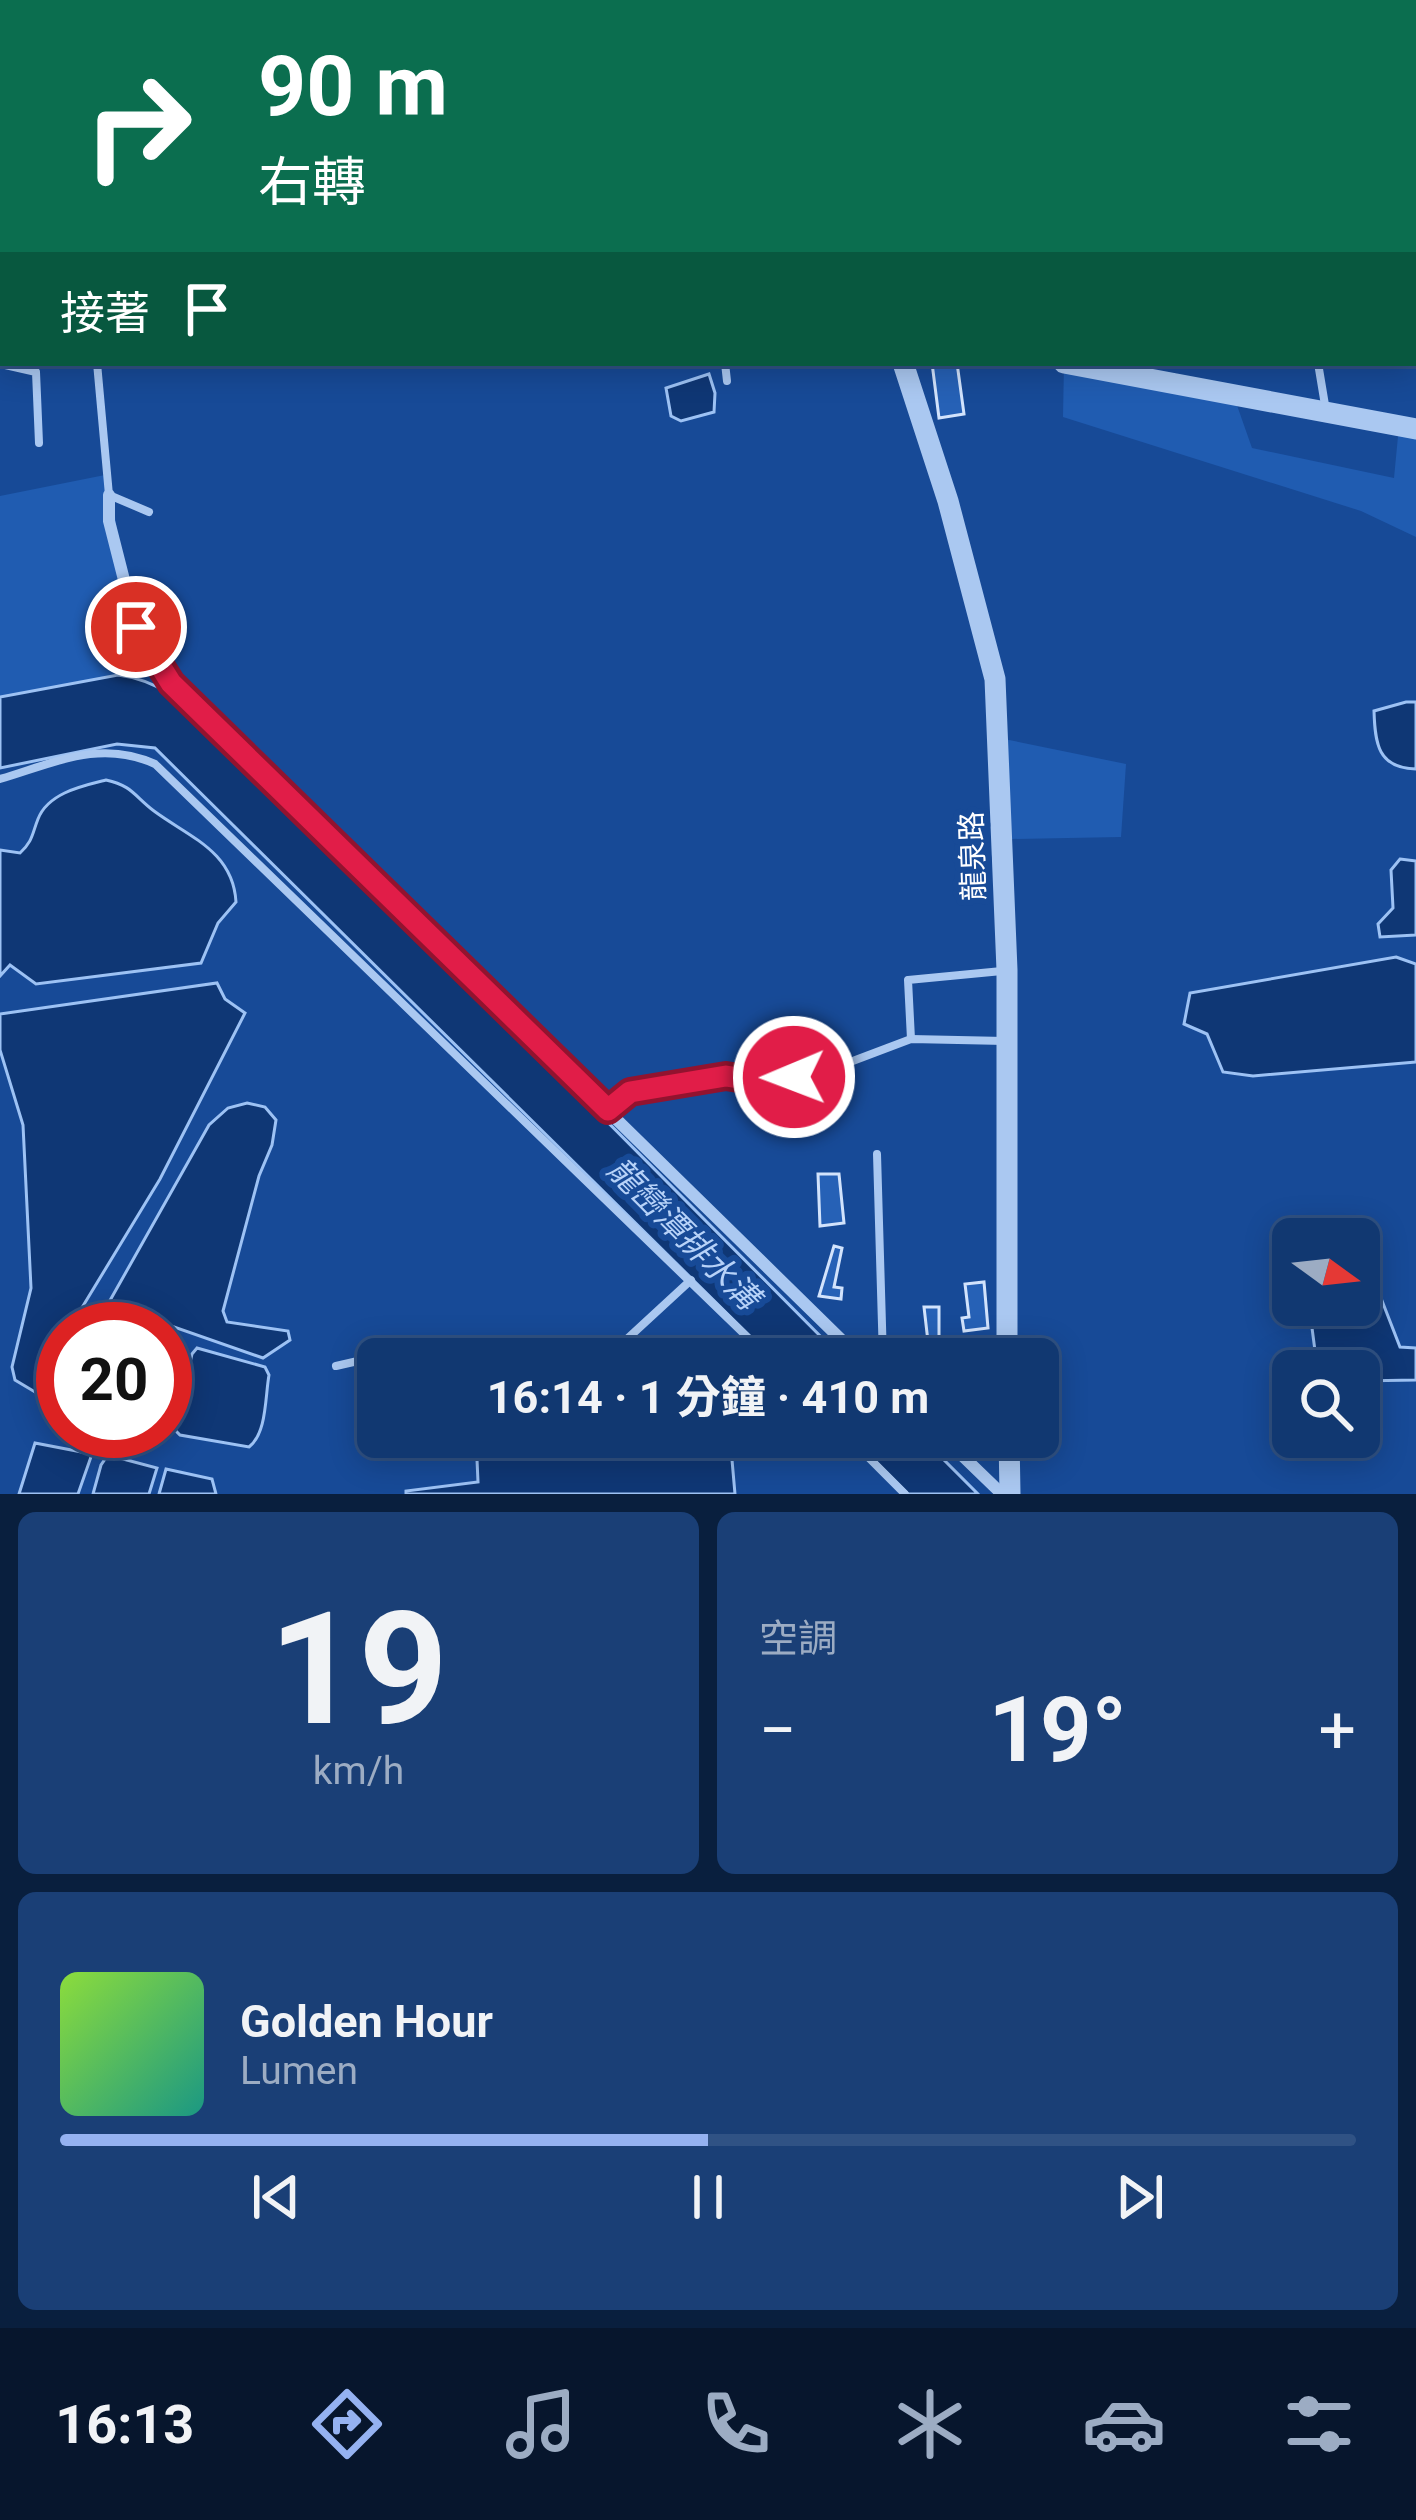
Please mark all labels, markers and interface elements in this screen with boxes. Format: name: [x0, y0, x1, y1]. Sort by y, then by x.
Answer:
text: 90 m: [258, 37, 448, 136]
icon: right: [60, 48, 216, 204]
text: 右轉: [258, 151, 366, 214]
icon: arrive: [174, 276, 240, 342]
text: 接著: [60, 287, 150, 340]
pin: [85, 576, 187, 678]
icon: arrive: [103, 594, 169, 660]
street label: 龍泉路: [953, 810, 992, 902]
position arrow: [731, 1014, 857, 1140]
water label: 龍巒潭排水溝: [600, 1150, 770, 1320]
north arrow: [1272, 1218, 1380, 1326]
map controls: [1272, 1218, 1380, 1458]
speed limit sign: 20: [36, 1302, 192, 1458]
button: search: [1272, 1350, 1380, 1458]
text: 16:14 · 1 分鐘 · 410 m: [487, 1371, 929, 1424]
text: 19: [269, 1578, 448, 1761]
text: 空調: [759, 1616, 837, 1662]
text: 19°: [988, 1678, 1127, 1783]
text: −: [759, 1692, 797, 1769]
text: +: [1319, 1692, 1356, 1769]
text: km/h: [313, 1748, 404, 1794]
text: Golden Hour: [240, 1995, 493, 2048]
text: Lumen: [240, 2048, 358, 2094]
icon: previous: [243, 2164, 309, 2230]
icon: pause: [675, 2164, 741, 2230]
icon: next: [1107, 2164, 1173, 2230]
icon: directions: [305, 2382, 389, 2466]
icon: music: [499, 2382, 583, 2466]
icon: phone: [694, 2382, 778, 2466]
icon: climate: [888, 2382, 972, 2466]
icon: car: [1082, 2382, 1166, 2466]
icon: filters: [1277, 2382, 1361, 2466]
text: 16:13: [55, 2393, 194, 2456]

